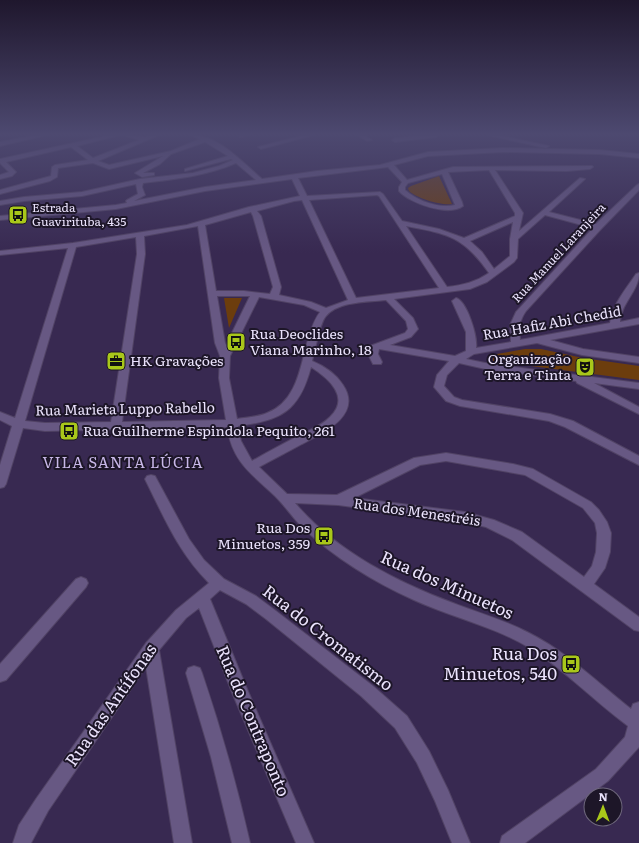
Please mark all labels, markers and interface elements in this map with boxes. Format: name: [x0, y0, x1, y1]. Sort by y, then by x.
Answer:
place label: Estrada Guavirituba, 435: [32, 198, 126, 230]
street label: Rua Manuel Laranjeira: [507, 198, 610, 306]
bus stop icon: Estrada Guavirituba, 435: [7, 204, 29, 226]
street label: Rua Hafiz Abi Chedid: [481, 300, 623, 344]
place label: Rua Deoclides Viana Marinho, 18: [250, 323, 372, 359]
bus stop icon: Rua Deoclides Viana Marinho, 18: [225, 331, 247, 353]
place label: Organização Terra e Tinta: [484, 348, 571, 384]
office icon: HK Gravações: [105, 350, 127, 372]
place label: HK Gravações: [130, 350, 223, 370]
theatre icon: Organização Terra e Tinta: [574, 356, 596, 378]
street label: Rua Marieta Luppo Rabello: [35, 396, 215, 420]
bus stop icon: Rua Guilherme Espindola Pequito, 261: [58, 420, 80, 442]
place label: Rua Guilherme Espindola Pequito, 261: [83, 420, 335, 440]
district label: VILA SANTA LÚCIA: [42, 450, 204, 473]
street label: Rua dos Menestréis: [353, 492, 482, 530]
place label: Rua Dos Minuetos, 359: [217, 517, 310, 553]
bus stop icon: Rua Dos Minuetos, 359: [313, 525, 335, 547]
street label: Rua dos Minuetos: [377, 543, 518, 624]
street label: Rua do Cromatismo: [258, 578, 400, 696]
street label: Rua das Antífonas: [58, 637, 162, 771]
place label: Rua Dos Minuetos, 540: [443, 640, 557, 685]
street label: Rua do Contraponto: [211, 641, 298, 800]
bus stop icon: Rua Dos Minuetos, 540: [560, 653, 582, 675]
north arrow: [583, 787, 623, 827]
text: N: [598, 788, 608, 804]

